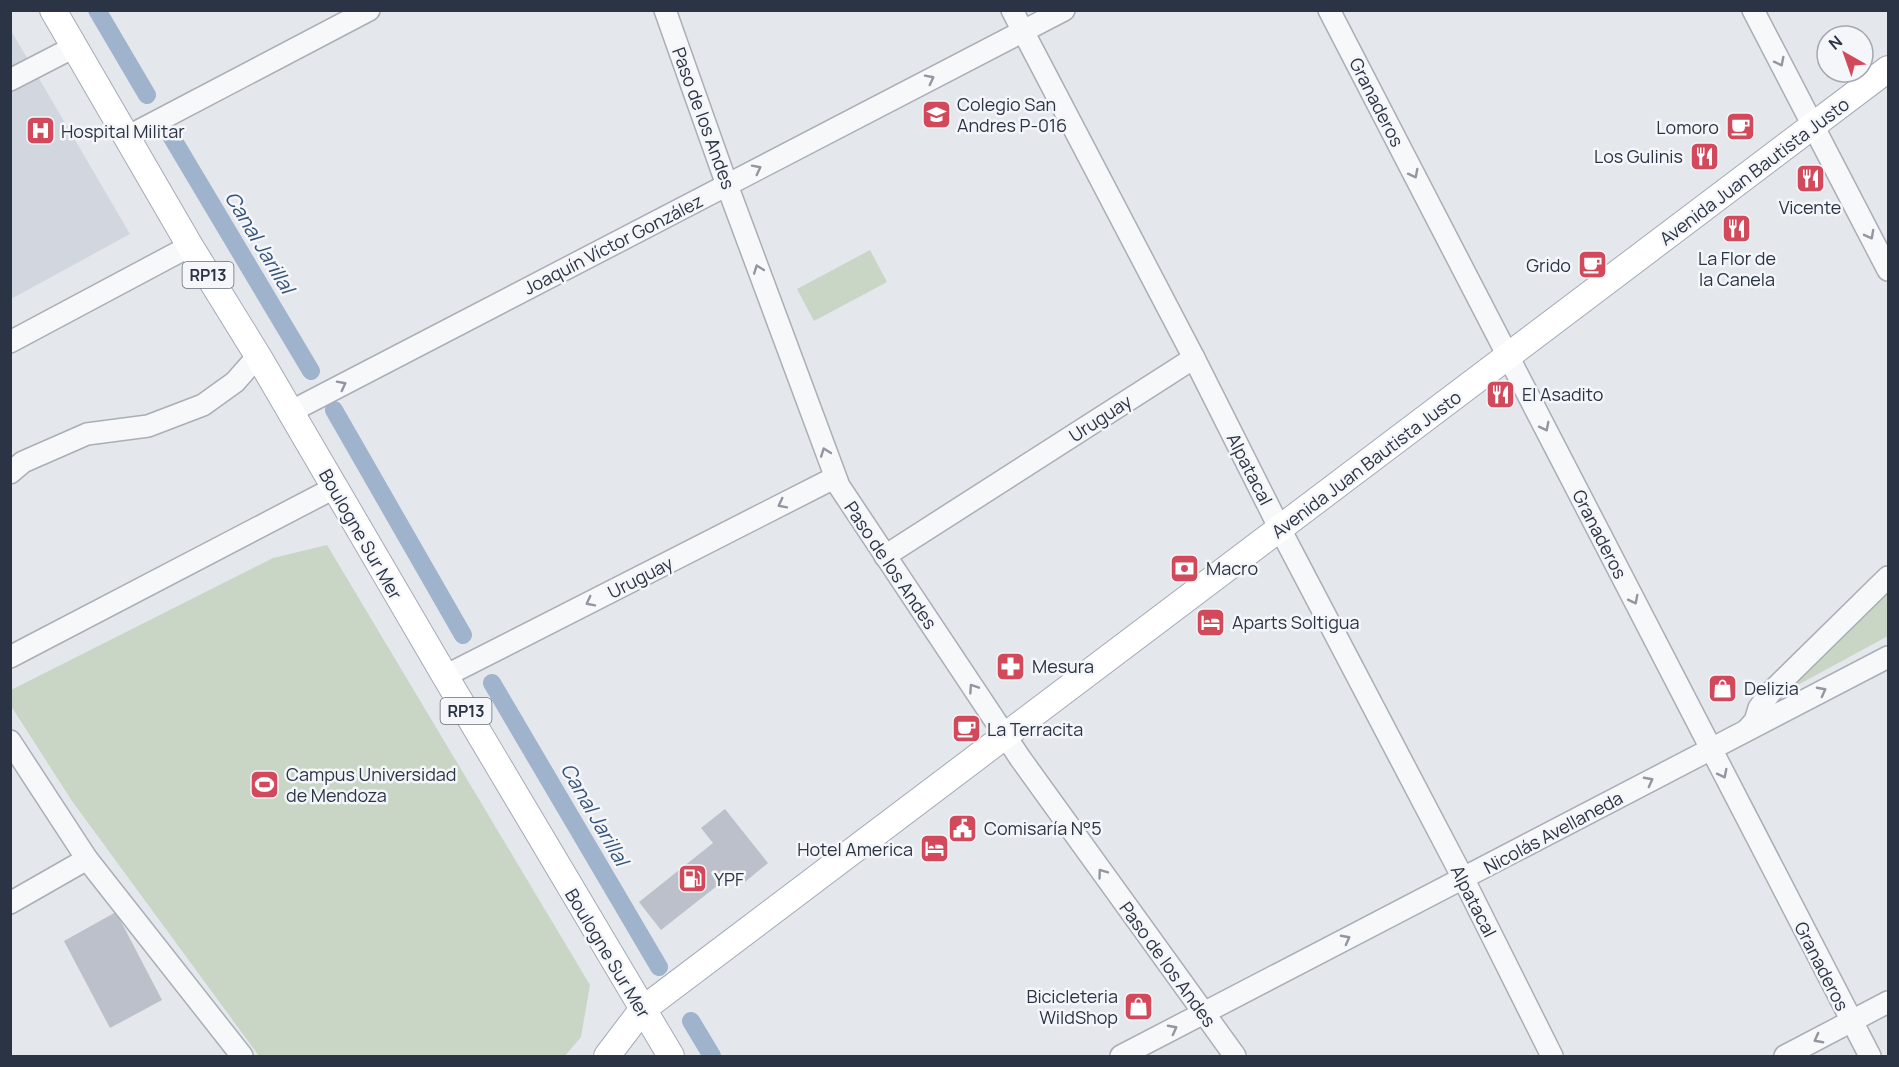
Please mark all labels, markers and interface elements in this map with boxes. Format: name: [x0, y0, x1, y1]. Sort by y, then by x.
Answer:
north arrow: [1815, 24, 1875, 84]
text: N: [1824, 30, 1847, 55]
street label: Paso de los Andes: [667, 44, 741, 192]
street label: Granaderos: [1344, 53, 1410, 151]
one-way arrow: [1773, 56, 1784, 67]
one-way arrow: [924, 75, 935, 87]
place label: Colegio San Andres P-016: [957, 92, 1067, 137]
street label: Avenida Juan Bautista Justo: [1654, 92, 1854, 250]
school or university icon: Colegio San Andres P-016: [920, 98, 952, 130]
cafe icon: Lomoro: [1724, 111, 1756, 143]
hospital icon: Hospital Militar: [24, 115, 56, 147]
place label: Lomoro: [1656, 115, 1719, 139]
place label: Hospital Militar: [61, 119, 185, 143]
restaurant icon: Los Gulinis: [1688, 140, 1720, 172]
place label: Los Gulinis: [1594, 144, 1683, 168]
restaurant icon: Vicente: [1794, 162, 1826, 194]
one-way arrow: [751, 165, 762, 176]
one-way arrow: [1407, 168, 1418, 179]
water label: Canal Jarillal: [219, 186, 302, 300]
street label: Joaquín Víctor González: [519, 188, 707, 300]
place label: Vicente: [1779, 195, 1841, 219]
restaurant icon: La Flor de la Canela: [1721, 213, 1753, 245]
one-way arrow: [1863, 229, 1875, 240]
place label: La Flor de la Canela: [1698, 246, 1776, 291]
cafe icon: Grido: [1576, 249, 1608, 281]
place label: Grido: [1526, 253, 1571, 277]
road number: RP13: [182, 262, 234, 288]
one-way arrow: [753, 264, 766, 275]
restaurant icon: El Asadito: [1485, 378, 1517, 410]
one-way arrow: [336, 381, 346, 392]
place label: El Asadito: [1522, 382, 1603, 406]
street label: Avenida Juan Bautista Justo: [1266, 385, 1466, 543]
street label: Uruguay: [1064, 389, 1136, 447]
one-way arrow: [1538, 421, 1549, 431]
street label: Alpatacal: [1222, 429, 1278, 509]
one-way arrow: [820, 447, 833, 458]
street label: Boulogne Sur Mer: [314, 464, 408, 604]
street label: Granaderos: [1567, 485, 1633, 583]
street label: Paso de los Andes: [839, 496, 943, 634]
one-way arrow: [778, 497, 789, 509]
street label: Uruguay: [603, 550, 677, 604]
bank icon: Macro: [1169, 552, 1201, 584]
place label: Macro: [1206, 556, 1258, 580]
one-way arrow: [1627, 594, 1638, 605]
one-way arrow: [585, 595, 596, 607]
hotel icon: Aparts Soltigua: [1195, 606, 1227, 638]
place label: Aparts Soltigua: [1232, 610, 1360, 634]
pharmacy icon: Mesura: [995, 650, 1027, 682]
place label: Mesura: [1032, 654, 1094, 678]
shop icon: Delizia: [1707, 672, 1739, 704]
place label: Delizia: [1744, 676, 1799, 700]
one-way arrow: [969, 683, 980, 694]
one-way arrow: [1816, 687, 1826, 698]
road number: RP13: [440, 698, 492, 724]
cafe icon: La Terracita: [950, 713, 982, 745]
place label: La Terracita: [987, 717, 1083, 741]
water label: Canal Jarillal: [555, 758, 636, 872]
place label: Campus Universidad de Mendoza: [286, 762, 457, 807]
one-way arrow: [1716, 767, 1727, 778]
sports icon: Campus Universidad de Mendoza: [249, 768, 281, 800]
one-way arrow: [1643, 777, 1654, 789]
street label: Nicolás Avellaneda: [1479, 785, 1627, 879]
public building icon: Comisaría N°5: [947, 812, 979, 844]
place label: Comisaría N°5: [984, 816, 1102, 840]
hotel icon: Hotel America: [918, 833, 950, 865]
place label: Hotel America: [797, 837, 913, 861]
street label: Alpatacal: [1446, 861, 1502, 941]
fuel station icon: YPF: [677, 863, 709, 895]
place label: YPF: [714, 867, 744, 891]
one-way arrow: [1099, 869, 1110, 880]
street label: Boulogne Sur Mer: [560, 884, 656, 1022]
street label: Paso de los Andes: [1114, 897, 1222, 1031]
street label: Granaderos: [1789, 917, 1855, 1015]
one-way arrow: [1339, 935, 1350, 947]
place label: Bicicleteria WildShop: [1026, 984, 1118, 1029]
shop icon: Bicicleteria WildShop: [1123, 990, 1155, 1022]
one-way arrow: [1166, 1025, 1177, 1037]
one-way arrow: [1814, 1032, 1824, 1043]

